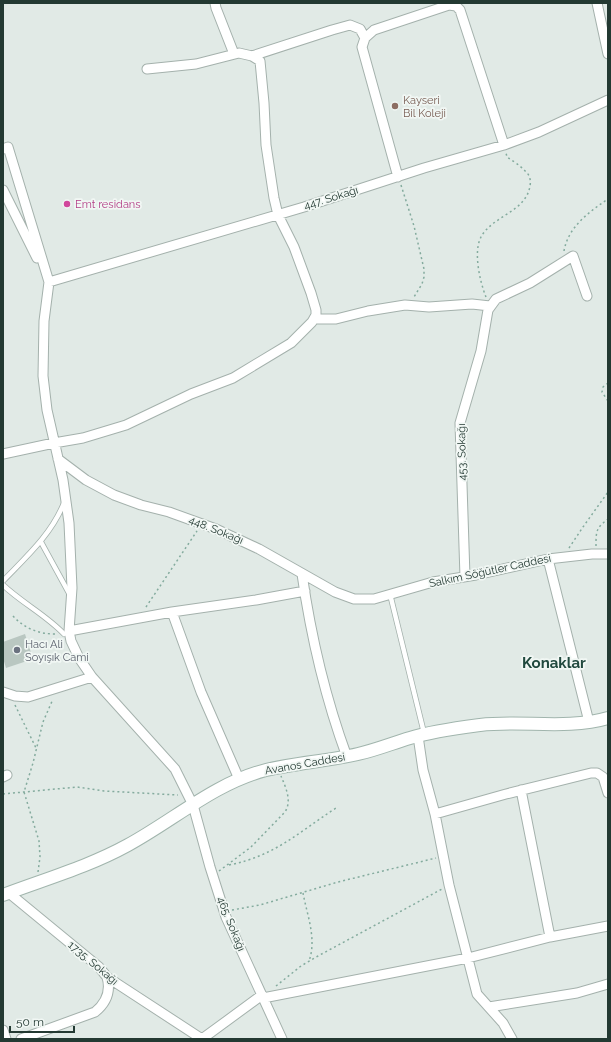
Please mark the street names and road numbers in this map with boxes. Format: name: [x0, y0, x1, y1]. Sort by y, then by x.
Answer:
street label: 447. Sokağı: [302, 184, 360, 212]
street label: 453. Sokağı: [455, 423, 469, 481]
street label: 448. Sokağı: [187, 513, 245, 547]
street label: Salkım Söğütler Caddesi: [428, 552, 552, 590]
street label: Avanos Caddesi: [264, 751, 346, 777]
street label: 465. Sokağı: [214, 895, 248, 953]
street label: 1735. Sokağı: [65, 938, 121, 988]

